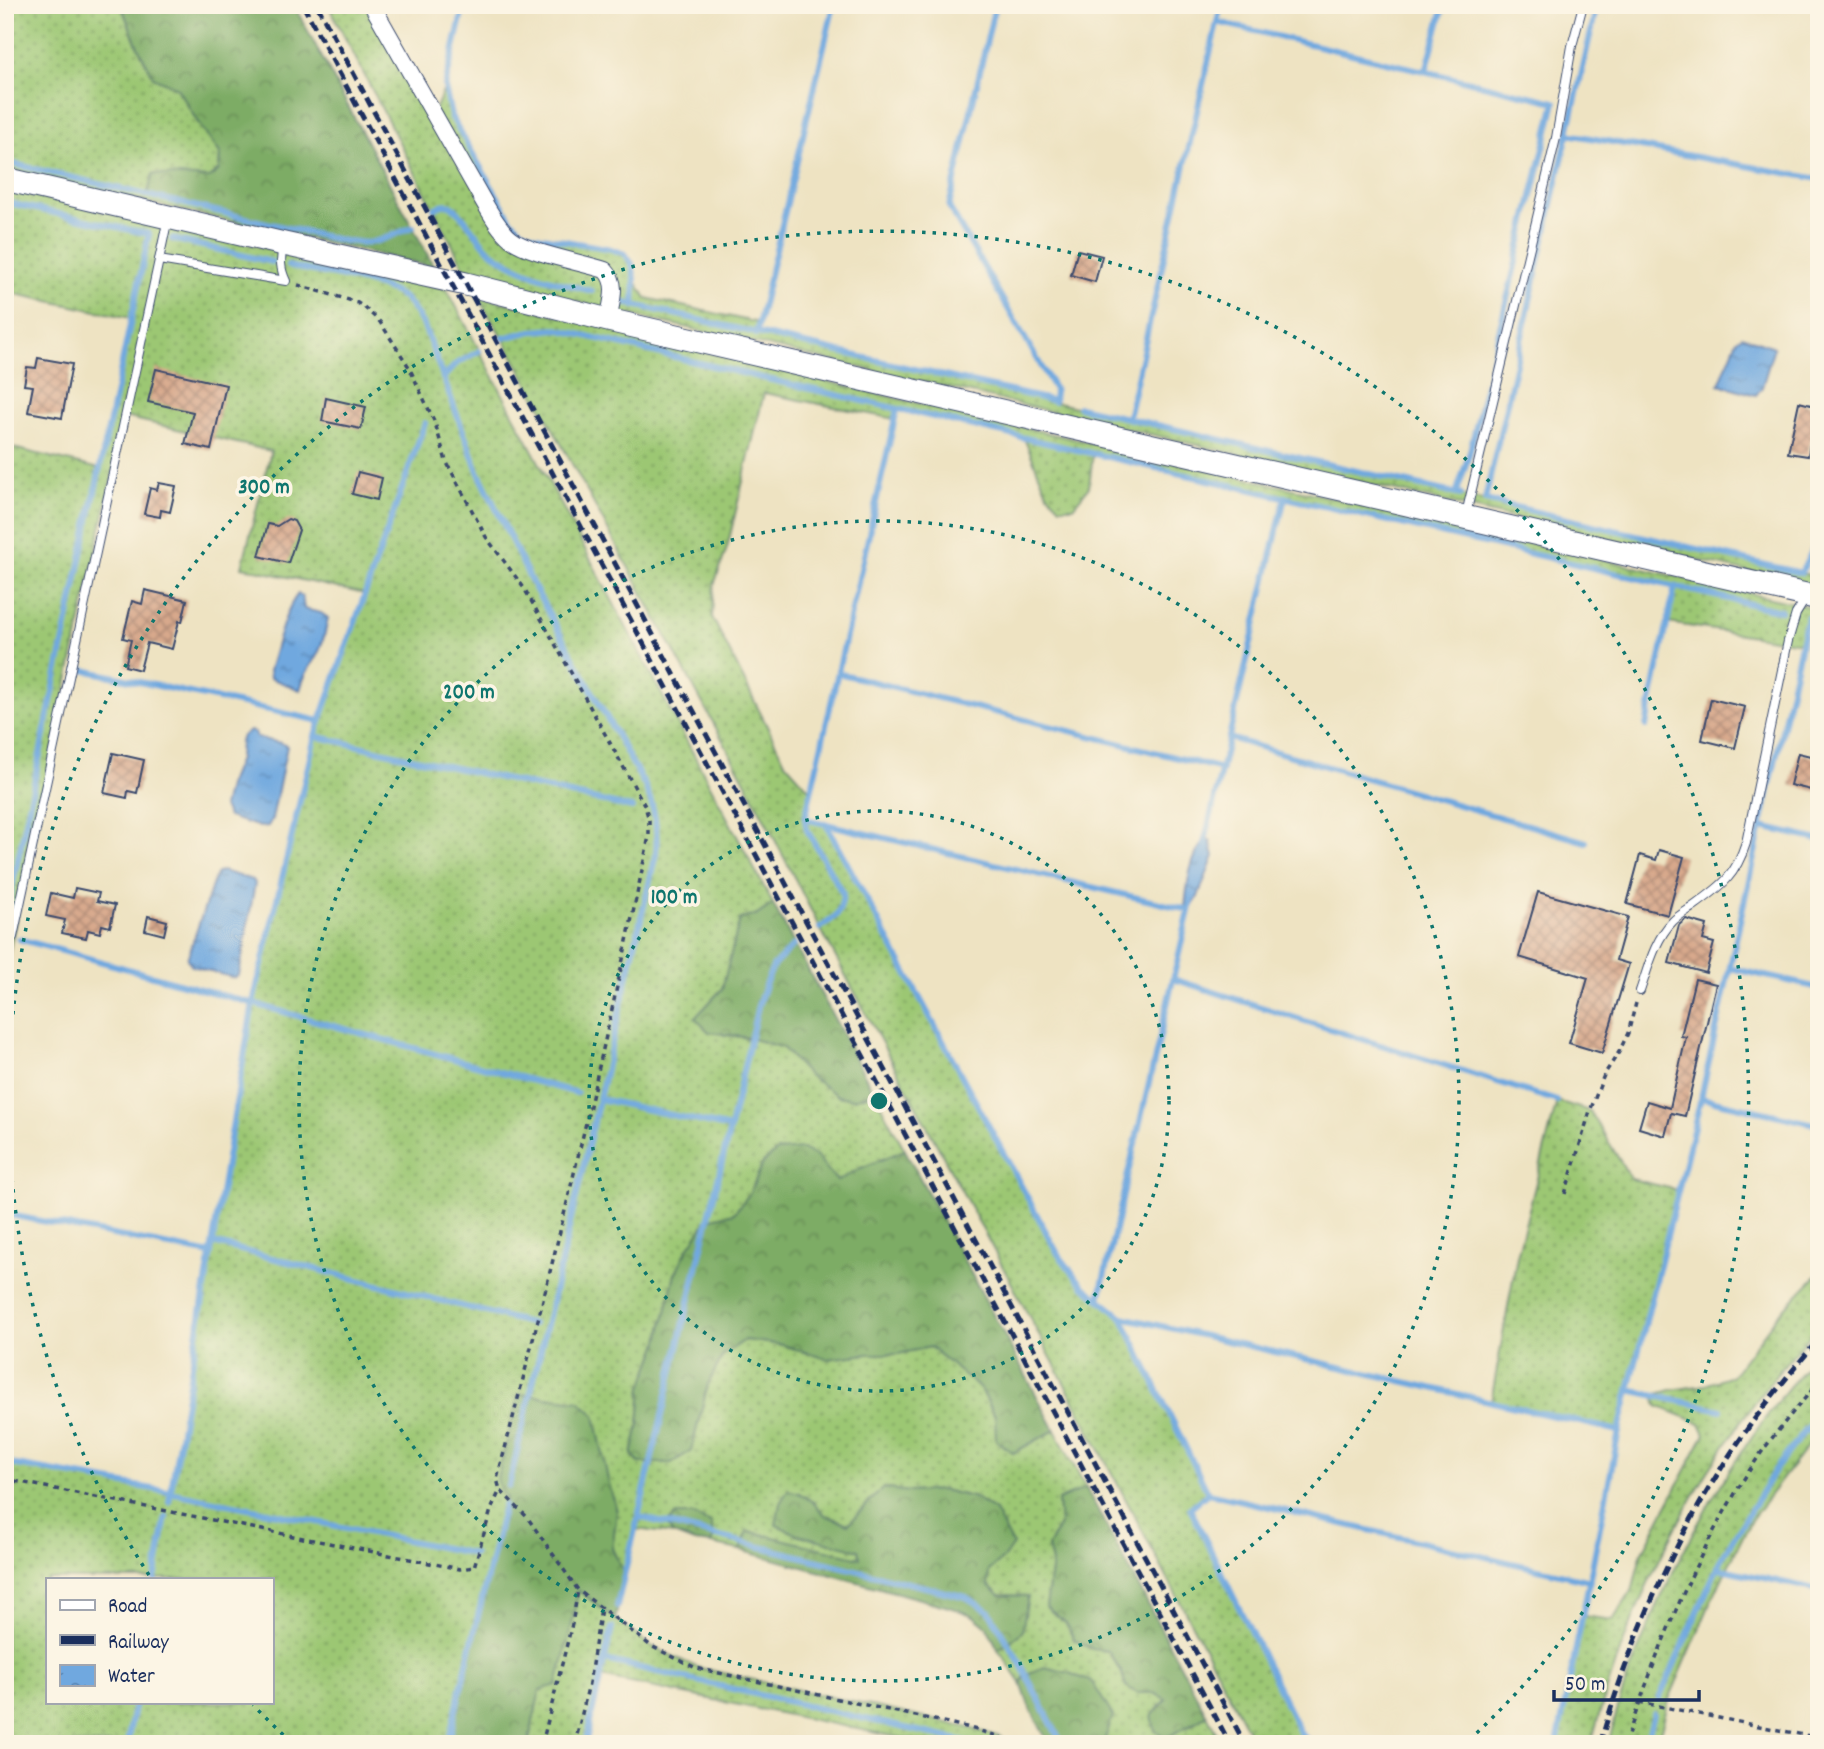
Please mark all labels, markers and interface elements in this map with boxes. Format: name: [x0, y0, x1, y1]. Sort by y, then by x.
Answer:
text: 300 m: [238, 474, 290, 504]
text: 200 m: [443, 679, 495, 709]
text: 100 m: [651, 884, 697, 914]
centre of rings: [867, 1089, 891, 1113]
legend: [46, 1578, 273, 1704]
text: Road: [108, 1593, 147, 1623]
text: Railway: [108, 1629, 169, 1659]
scale bar: [1554, 1658, 1700, 1702]
text: Water: [108, 1663, 155, 1693]
text: 50 m: [1565, 1671, 1605, 1701]

